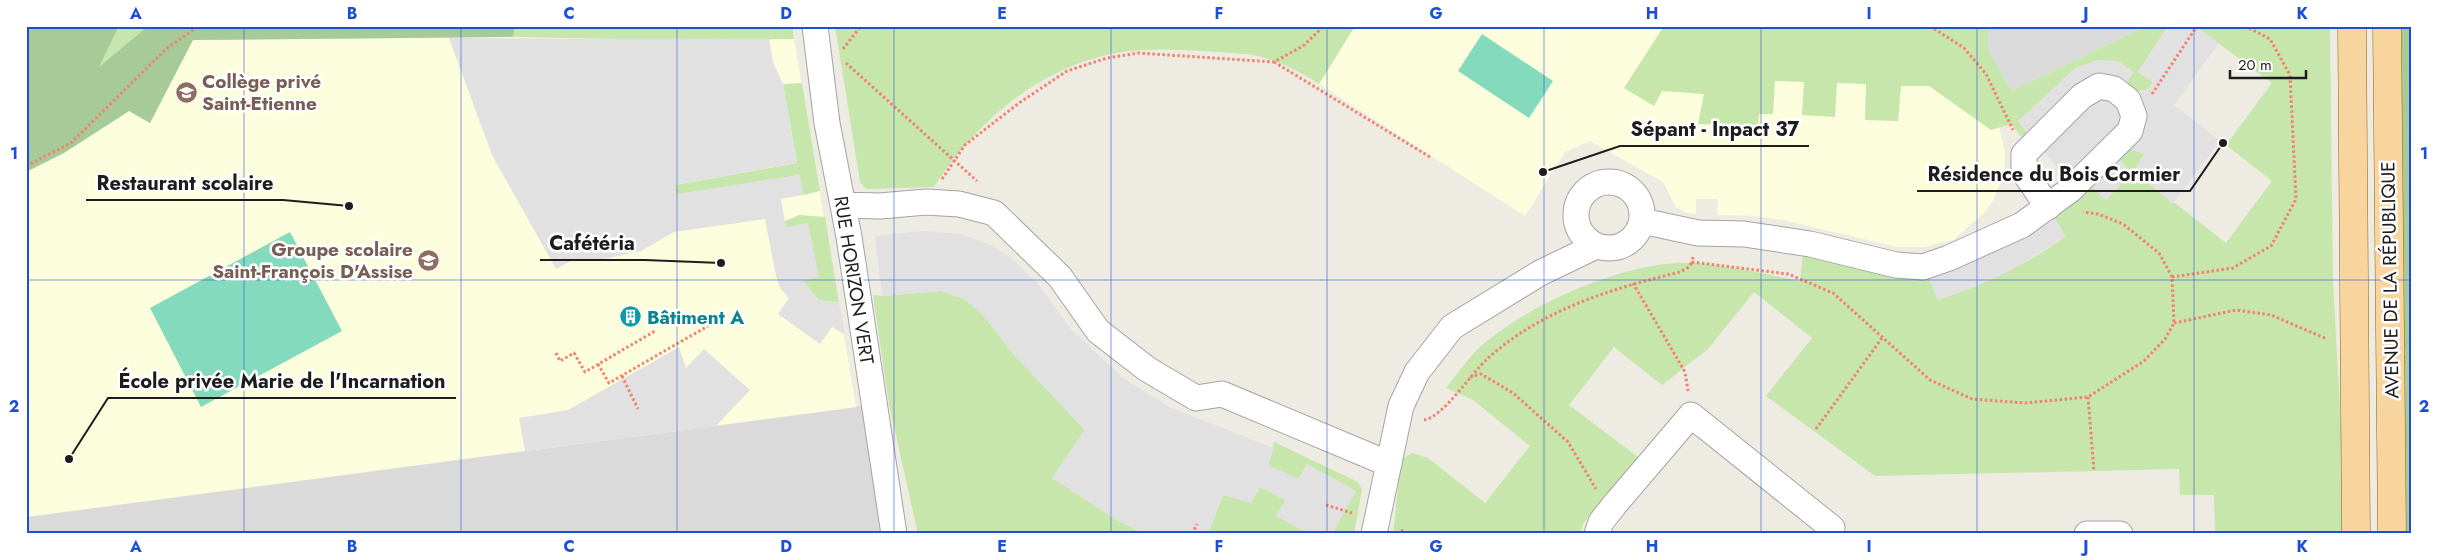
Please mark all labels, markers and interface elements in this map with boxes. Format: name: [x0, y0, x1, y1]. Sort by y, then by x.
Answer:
text: A: [129, 2, 142, 25]
text: B: [347, 2, 357, 25]
text: C: [563, 2, 575, 25]
text: D: [780, 2, 792, 25]
text: E: [997, 2, 1007, 25]
text: F: [1215, 2, 1223, 25]
text: G: [1429, 2, 1443, 25]
text: H: [1646, 2, 1658, 25]
text: I: [1866, 2, 1872, 25]
text: J: [2080, 2, 2089, 25]
text: K: [2296, 2, 2308, 25]
scale bar: [2230, 48, 2307, 80]
text: 20 m: [2238, 54, 2272, 76]
place label: Collège privé Saint-Etienne: [202, 68, 321, 117]
school or university icon: Collège privé Saint-Etienne: [174, 80, 198, 104]
callout: Sépant - Inpact 37: [1620, 111, 1809, 146]
text: Sépant - Inpact 37: [1631, 115, 1800, 144]
text: 1: [10, 142, 18, 165]
text: 1: [2420, 142, 2428, 165]
callout: Résidence du Bois Cormier: [1917, 156, 2190, 191]
text: Résidence du Bois Cormier: [1928, 160, 2181, 189]
street label: AVENUE DE LA RÉPUBLIQUE: [2374, 161, 2406, 399]
callout: Restaurant scolaire: [86, 165, 283, 200]
text: Restaurant scolaire: [97, 169, 273, 198]
street label: RUE HORIZON VERT: [827, 194, 881, 366]
callout: Cafétéria: [540, 225, 645, 260]
text: Cafétéria: [549, 229, 635, 258]
place label: Groupe scolaire Saint-François D'Assise: [212, 236, 413, 285]
school or university icon: Groupe scolaire Saint-François D'Assise: [417, 248, 441, 272]
place label: Bâtiment A: [647, 304, 744, 331]
building icon: Bâtiment A: [619, 305, 643, 329]
callout: École privée Marie de l'Incarnation: [108, 363, 456, 398]
text: École privée Marie de l'Incarnation: [118, 366, 446, 396]
text: 2: [9, 395, 19, 418]
text: 2: [2419, 395, 2429, 418]
text: A: [129, 535, 142, 558]
text: B: [347, 535, 357, 558]
text: C: [563, 535, 575, 558]
text: D: [780, 535, 792, 558]
text: E: [997, 535, 1007, 558]
text: F: [1215, 535, 1223, 558]
text: G: [1429, 535, 1443, 558]
text: H: [1646, 535, 1658, 558]
text: I: [1866, 535, 1872, 558]
text: J: [2080, 535, 2089, 558]
text: K: [2296, 535, 2308, 558]

